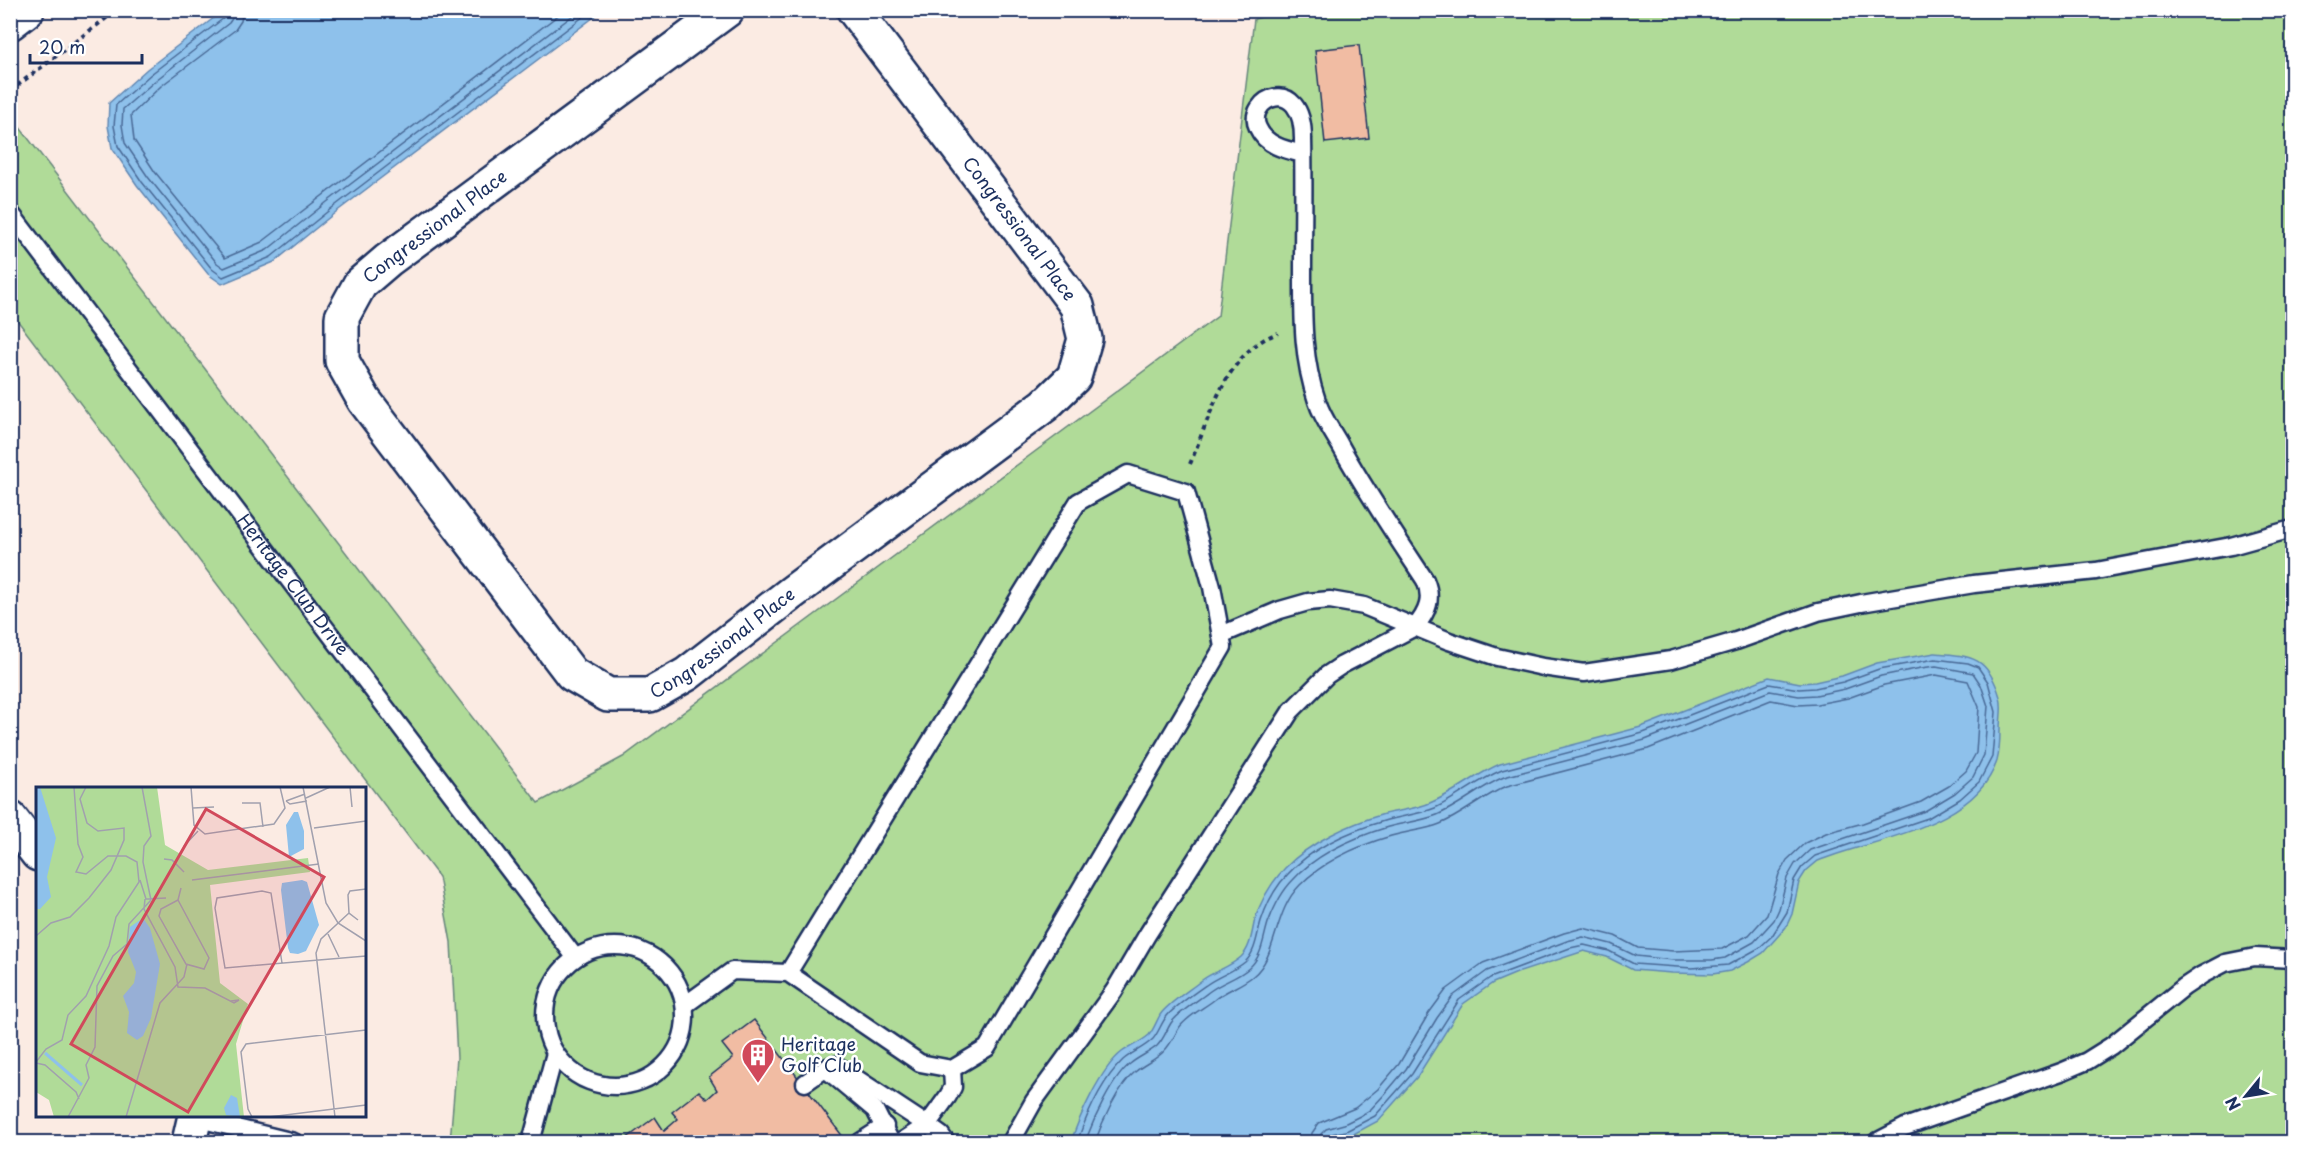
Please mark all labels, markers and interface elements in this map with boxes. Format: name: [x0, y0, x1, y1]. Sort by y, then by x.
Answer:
scale bar: [30, 27, 142, 65]
text: 20 m: [39, 33, 85, 60]
street label: Congressional Place: [957, 150, 1083, 306]
street label: Congressional Place: [356, 163, 512, 289]
street label: Heritage Club Drive: [231, 508, 357, 661]
street label: Congressional Place: [644, 580, 800, 705]
inset map: [36, 787, 366, 1117]
place label: Heritage Golf Club: [781, 1030, 862, 1078]
building icon: Heritage Golf Club: [740, 1037, 776, 1084]
north arrow: [2216, 1066, 2276, 1126]
text: N: [2219, 1093, 2246, 1115]

